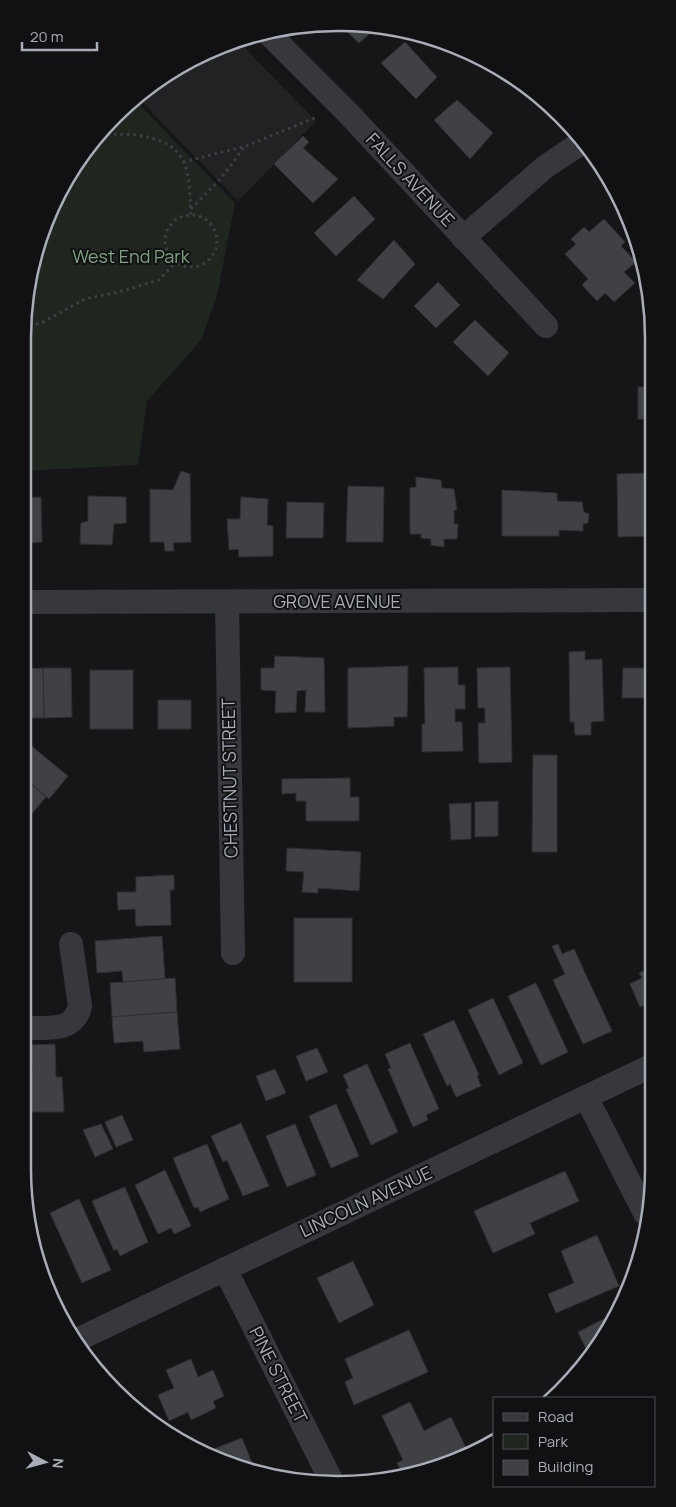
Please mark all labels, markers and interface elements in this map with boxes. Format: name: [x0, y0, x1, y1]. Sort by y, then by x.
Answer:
scale bar: [22, 20, 98, 52]
text: 20 m: [30, 26, 63, 47]
street label: FALLS AVENUE: [361, 127, 460, 231]
park label: West End Park: [72, 244, 191, 268]
street label: GROVE AVENUE: [273, 589, 401, 613]
street label: CHESTNUT STREET: [216, 698, 242, 858]
street label: LINCOLN AVENUE: [296, 1160, 436, 1242]
street label: PINE STREET: [244, 1322, 314, 1427]
legend: [493, 1397, 656, 1487]
text: Road: [538, 1406, 574, 1427]
text: Park: [538, 1431, 568, 1452]
north arrow: [20, 1437, 70, 1487]
text: Building: [538, 1456, 593, 1477]
text: N: [48, 1457, 68, 1469]

